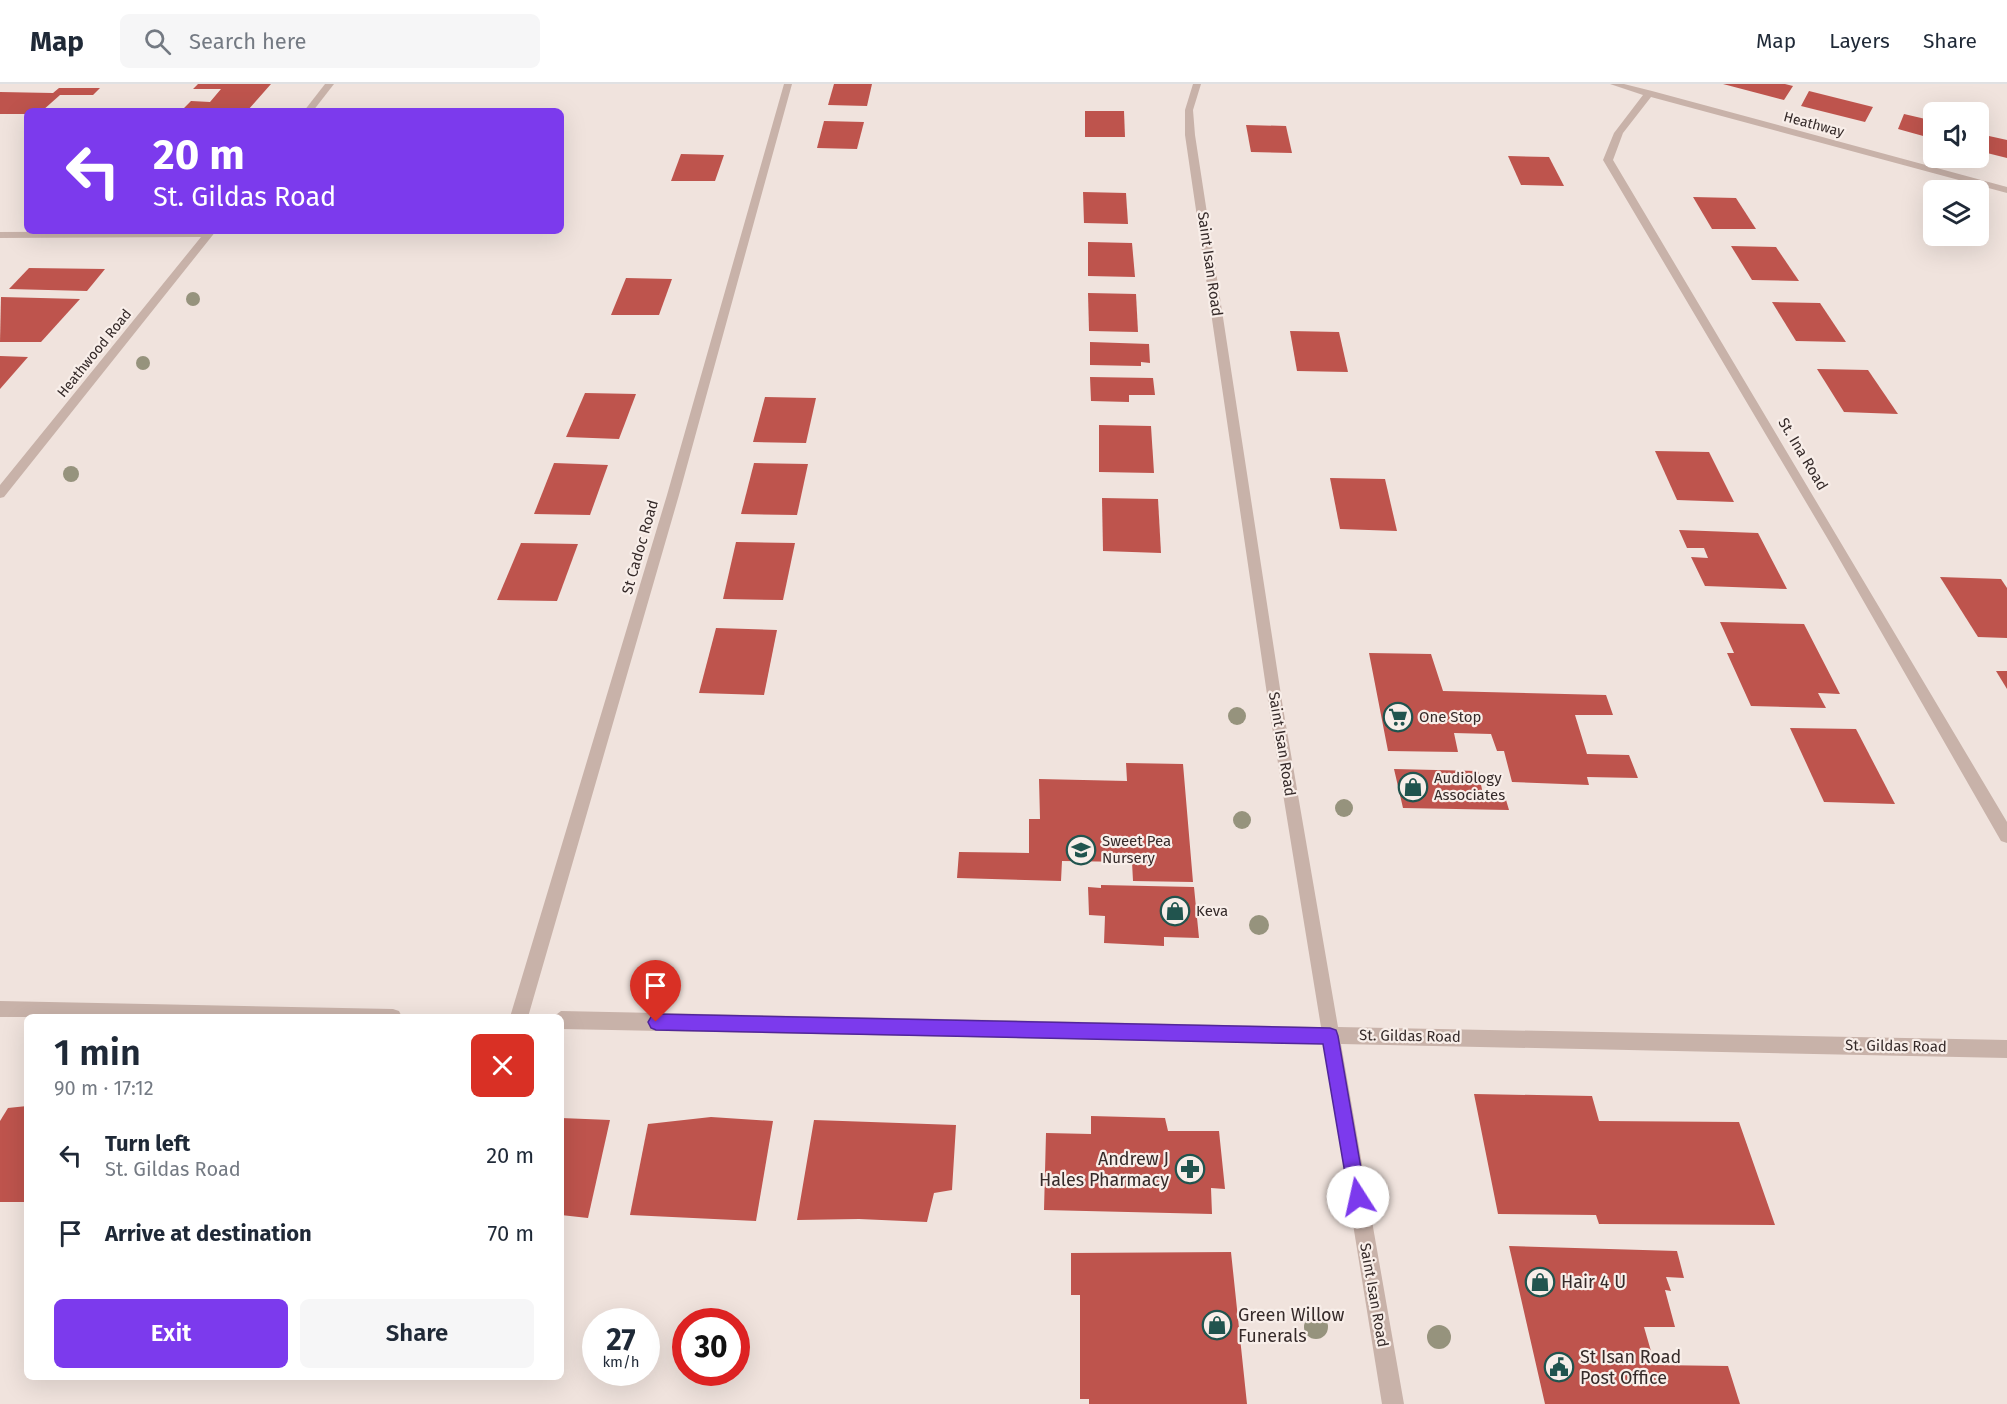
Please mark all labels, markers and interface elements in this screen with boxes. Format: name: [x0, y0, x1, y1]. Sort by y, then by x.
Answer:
search box: [120, 14, 540, 68]
text: Map: [30, 25, 84, 58]
icon: search: [141, 25, 174, 58]
text: Search here: [189, 28, 307, 55]
text: Map: [1756, 28, 1796, 54]
text: Layers: [1829, 28, 1890, 54]
text: Share: [1923, 28, 1977, 54]
map controls: [1923, 102, 1989, 246]
button: sound: [1923, 102, 1989, 168]
street label: Heathway: [1782, 108, 1846, 141]
text: 20 m: [153, 130, 245, 180]
icon: left: [54, 132, 132, 210]
button: layers: [1923, 180, 1989, 246]
text: St. Gildas Road: [153, 181, 336, 213]
street label: Saint Isan Road: [1194, 210, 1226, 318]
street label: Heathwood Road: [54, 306, 135, 401]
street label: St. Ina Road: [1774, 415, 1832, 493]
street label: St Cadoc Road: [618, 498, 662, 596]
street label: Saint Isan Road: [1265, 690, 1299, 798]
supermarket icon: One Stop: [1382, 701, 1414, 733]
place label: One Stop: [1419, 708, 1481, 726]
place label: Audiology Associates: [1434, 769, 1505, 804]
shop icon: Audiology Associates: [1397, 771, 1429, 803]
place label: Sweet Pea Nursery: [1102, 832, 1171, 867]
school or university icon: Sweet Pea Nursery: [1065, 834, 1097, 866]
shop icon: Keva: [1159, 895, 1191, 927]
place label: Keva: [1196, 902, 1228, 920]
pin: [630, 960, 681, 1022]
icon: arrive: [639, 969, 672, 1002]
street label: St. Gildas Road: [1359, 1026, 1461, 1046]
text: 1 min: [54, 1031, 141, 1075]
button: close: [471, 1034, 534, 1097]
street label: St. Gildas Road: [1845, 1036, 1947, 1056]
text: 90 m · 17:12: [54, 1076, 154, 1100]
text: Turn left: [105, 1130, 190, 1157]
icon: left: [54, 1139, 87, 1172]
text: 20 m: [486, 1142, 534, 1169]
place label: Andrew J Hales Pharmacy: [1039, 1148, 1169, 1191]
pharmacy icon: Andrew J Hales Pharmacy: [1174, 1153, 1206, 1185]
text: St. Gildas Road: [105, 1157, 241, 1181]
position arrow: [1326, 1165, 1390, 1229]
icon: arrive: [54, 1217, 87, 1250]
text: Arrive at destination: [105, 1220, 312, 1247]
text: 70 m: [488, 1220, 534, 1247]
street label: Saint Isan Road: [1356, 1241, 1392, 1349]
shop icon: Hair 4 U: [1524, 1266, 1556, 1298]
place label: Hair 4 U: [1561, 1271, 1626, 1293]
button: Exit: [54, 1299, 288, 1368]
button: Share: [300, 1299, 534, 1368]
place label: Green Willow Funerals: [1238, 1304, 1345, 1347]
speed limit sign: 30: [672, 1308, 750, 1386]
shop icon: Green Willow Funerals: [1201, 1309, 1233, 1341]
text: 27: [606, 1322, 636, 1358]
place label: St Isan Road Post Office: [1580, 1346, 1681, 1389]
public building icon: St Isan Road Post Office: [1543, 1351, 1575, 1383]
text: km/h: [602, 1353, 640, 1371]

